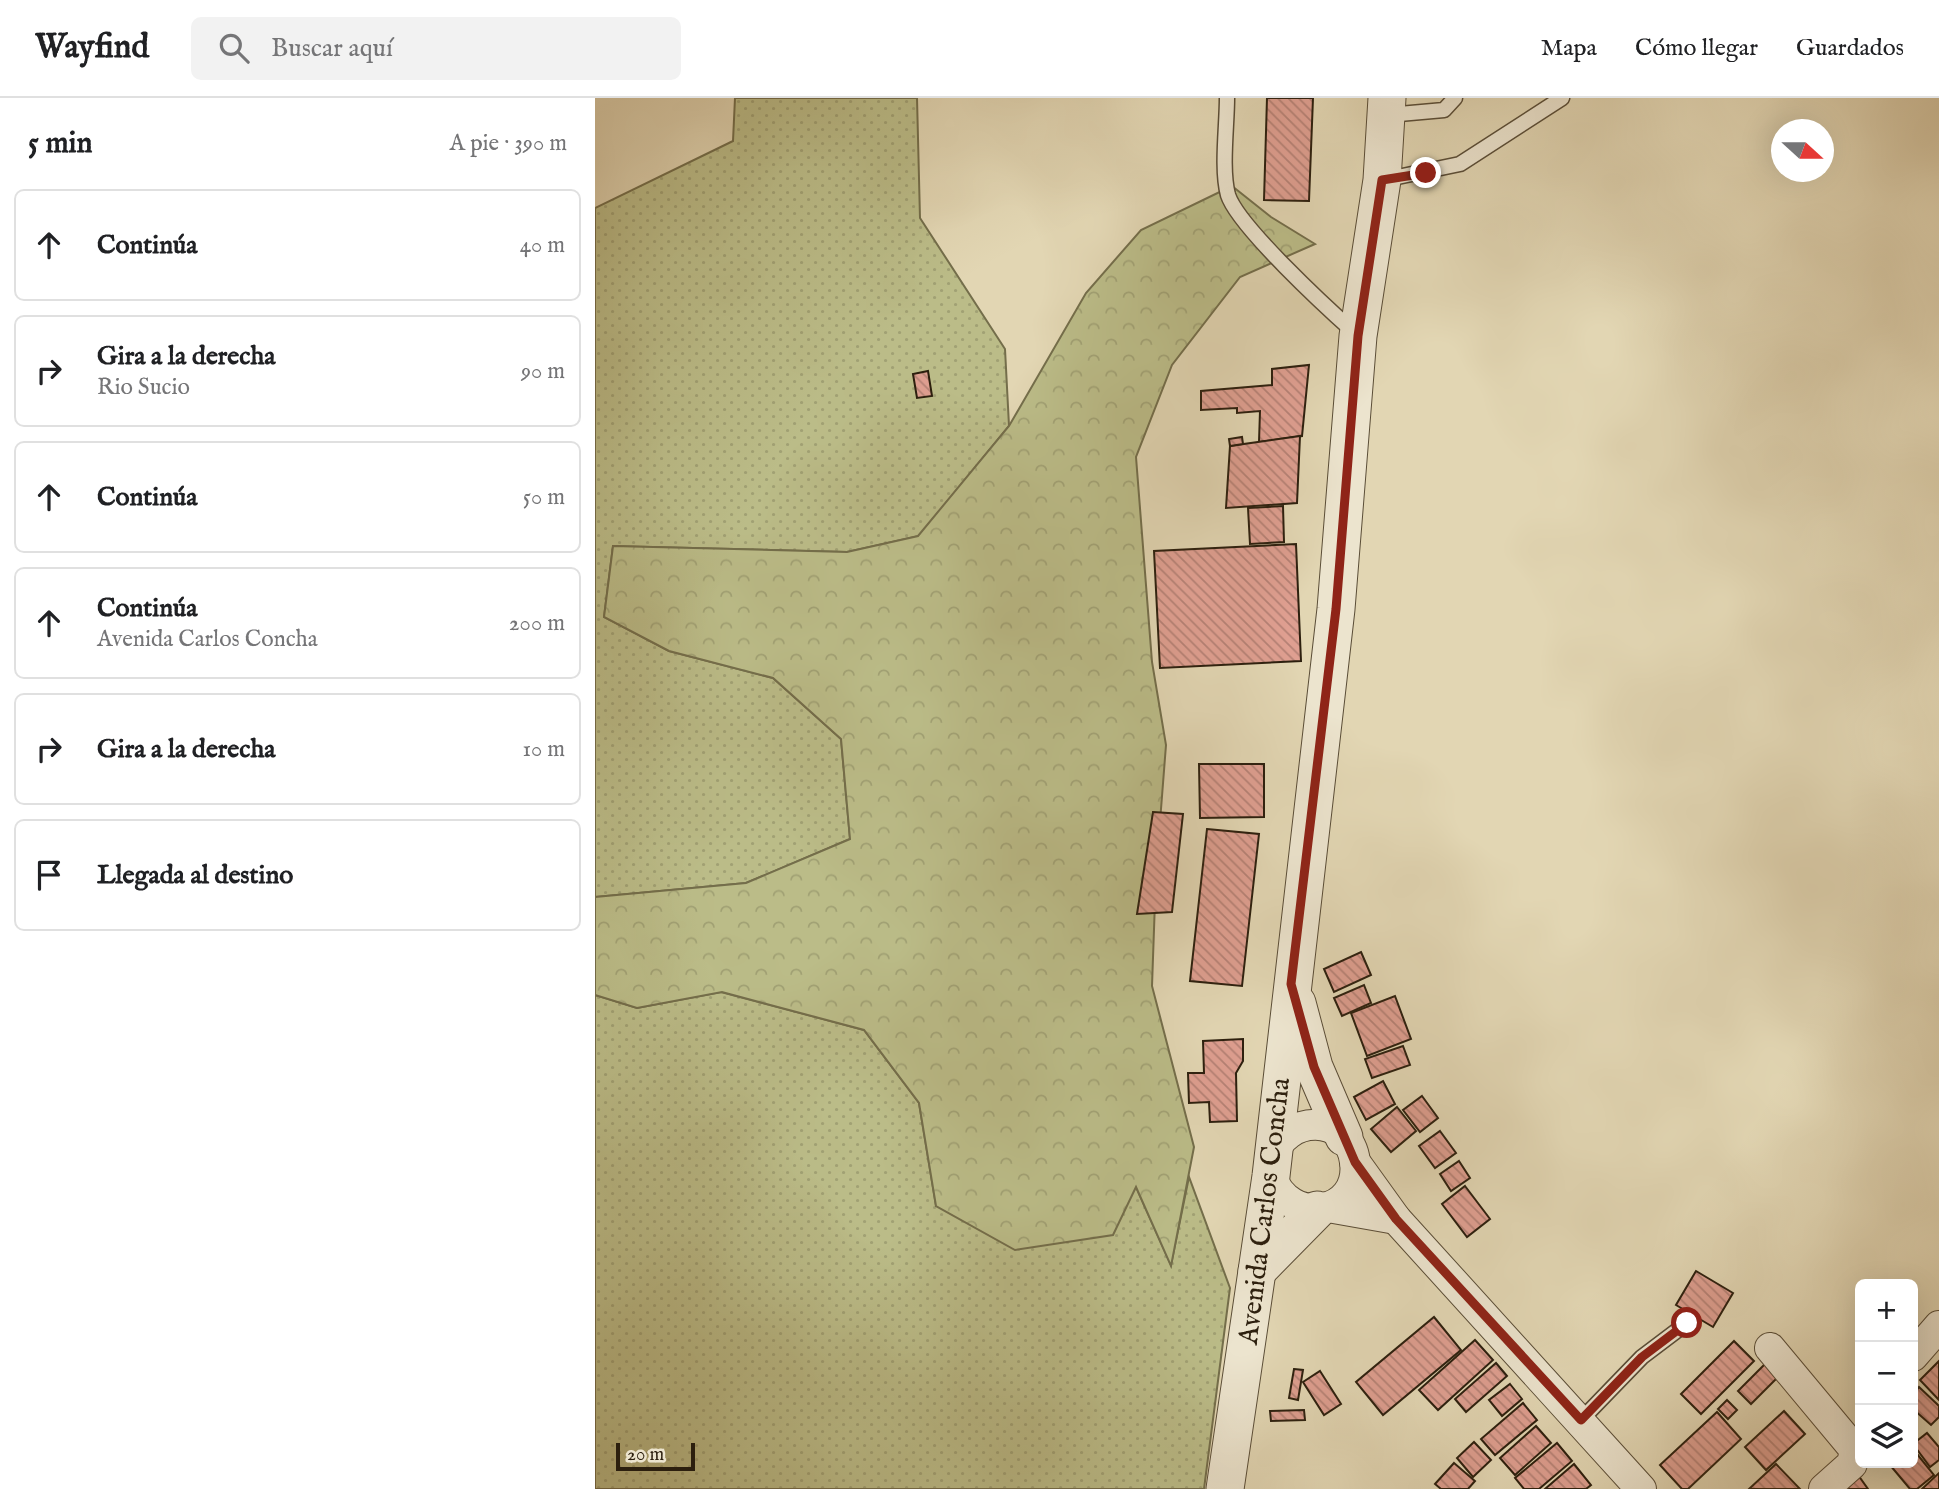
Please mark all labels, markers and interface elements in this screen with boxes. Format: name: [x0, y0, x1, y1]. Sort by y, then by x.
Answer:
search box: [191, 17, 681, 80]
text: Wayfind: [35, 27, 149, 69]
icon: search: [215, 29, 253, 67]
text: Buscar aquí: [271, 32, 393, 65]
text: Mapa: [1541, 33, 1597, 64]
text: Cómo llegar: [1635, 33, 1758, 64]
text: Guardados: [1796, 33, 1904, 64]
north arrow: [1771, 119, 1834, 182]
text: 5 min: [28, 125, 93, 163]
text: A pie · 390 m: [450, 129, 567, 158]
route end: [1410, 157, 1441, 188]
icon: ahead: [30, 226, 68, 264]
text: Continúa: [97, 229, 198, 262]
text: 40 m: [520, 231, 565, 260]
text: Gira a la derecha: [97, 340, 276, 373]
icon: right: [30, 352, 68, 390]
text: 90 m: [521, 357, 565, 386]
text: Rio Sucio: [97, 373, 190, 402]
icon: ahead: [30, 478, 68, 516]
text: Continúa: [97, 481, 198, 514]
text: 50 m: [523, 483, 565, 512]
text: Continúa: [97, 592, 198, 625]
icon: ahead: [30, 604, 68, 642]
text: 200 m: [509, 609, 565, 638]
text: Avenida Carlos Concha: [97, 625, 318, 654]
icon: right: [30, 730, 68, 768]
text: Gira a la derecha: [97, 733, 276, 766]
text: 10 m: [522, 735, 565, 764]
icon: arrive: [30, 856, 68, 894]
text: Llegada al destino: [97, 859, 293, 892]
street label: Avenida Carlos Concha: [1232, 1075, 1299, 1348]
map controls: [1855, 1279, 1918, 1468]
button: +: [1855, 1279, 1918, 1342]
route start: [1671, 1307, 1702, 1338]
button: −: [1855, 1342, 1918, 1405]
button: layers: [1855, 1405, 1918, 1468]
scale bar: [616, 1440, 695, 1472]
text: 20 m: [627, 1443, 664, 1467]

